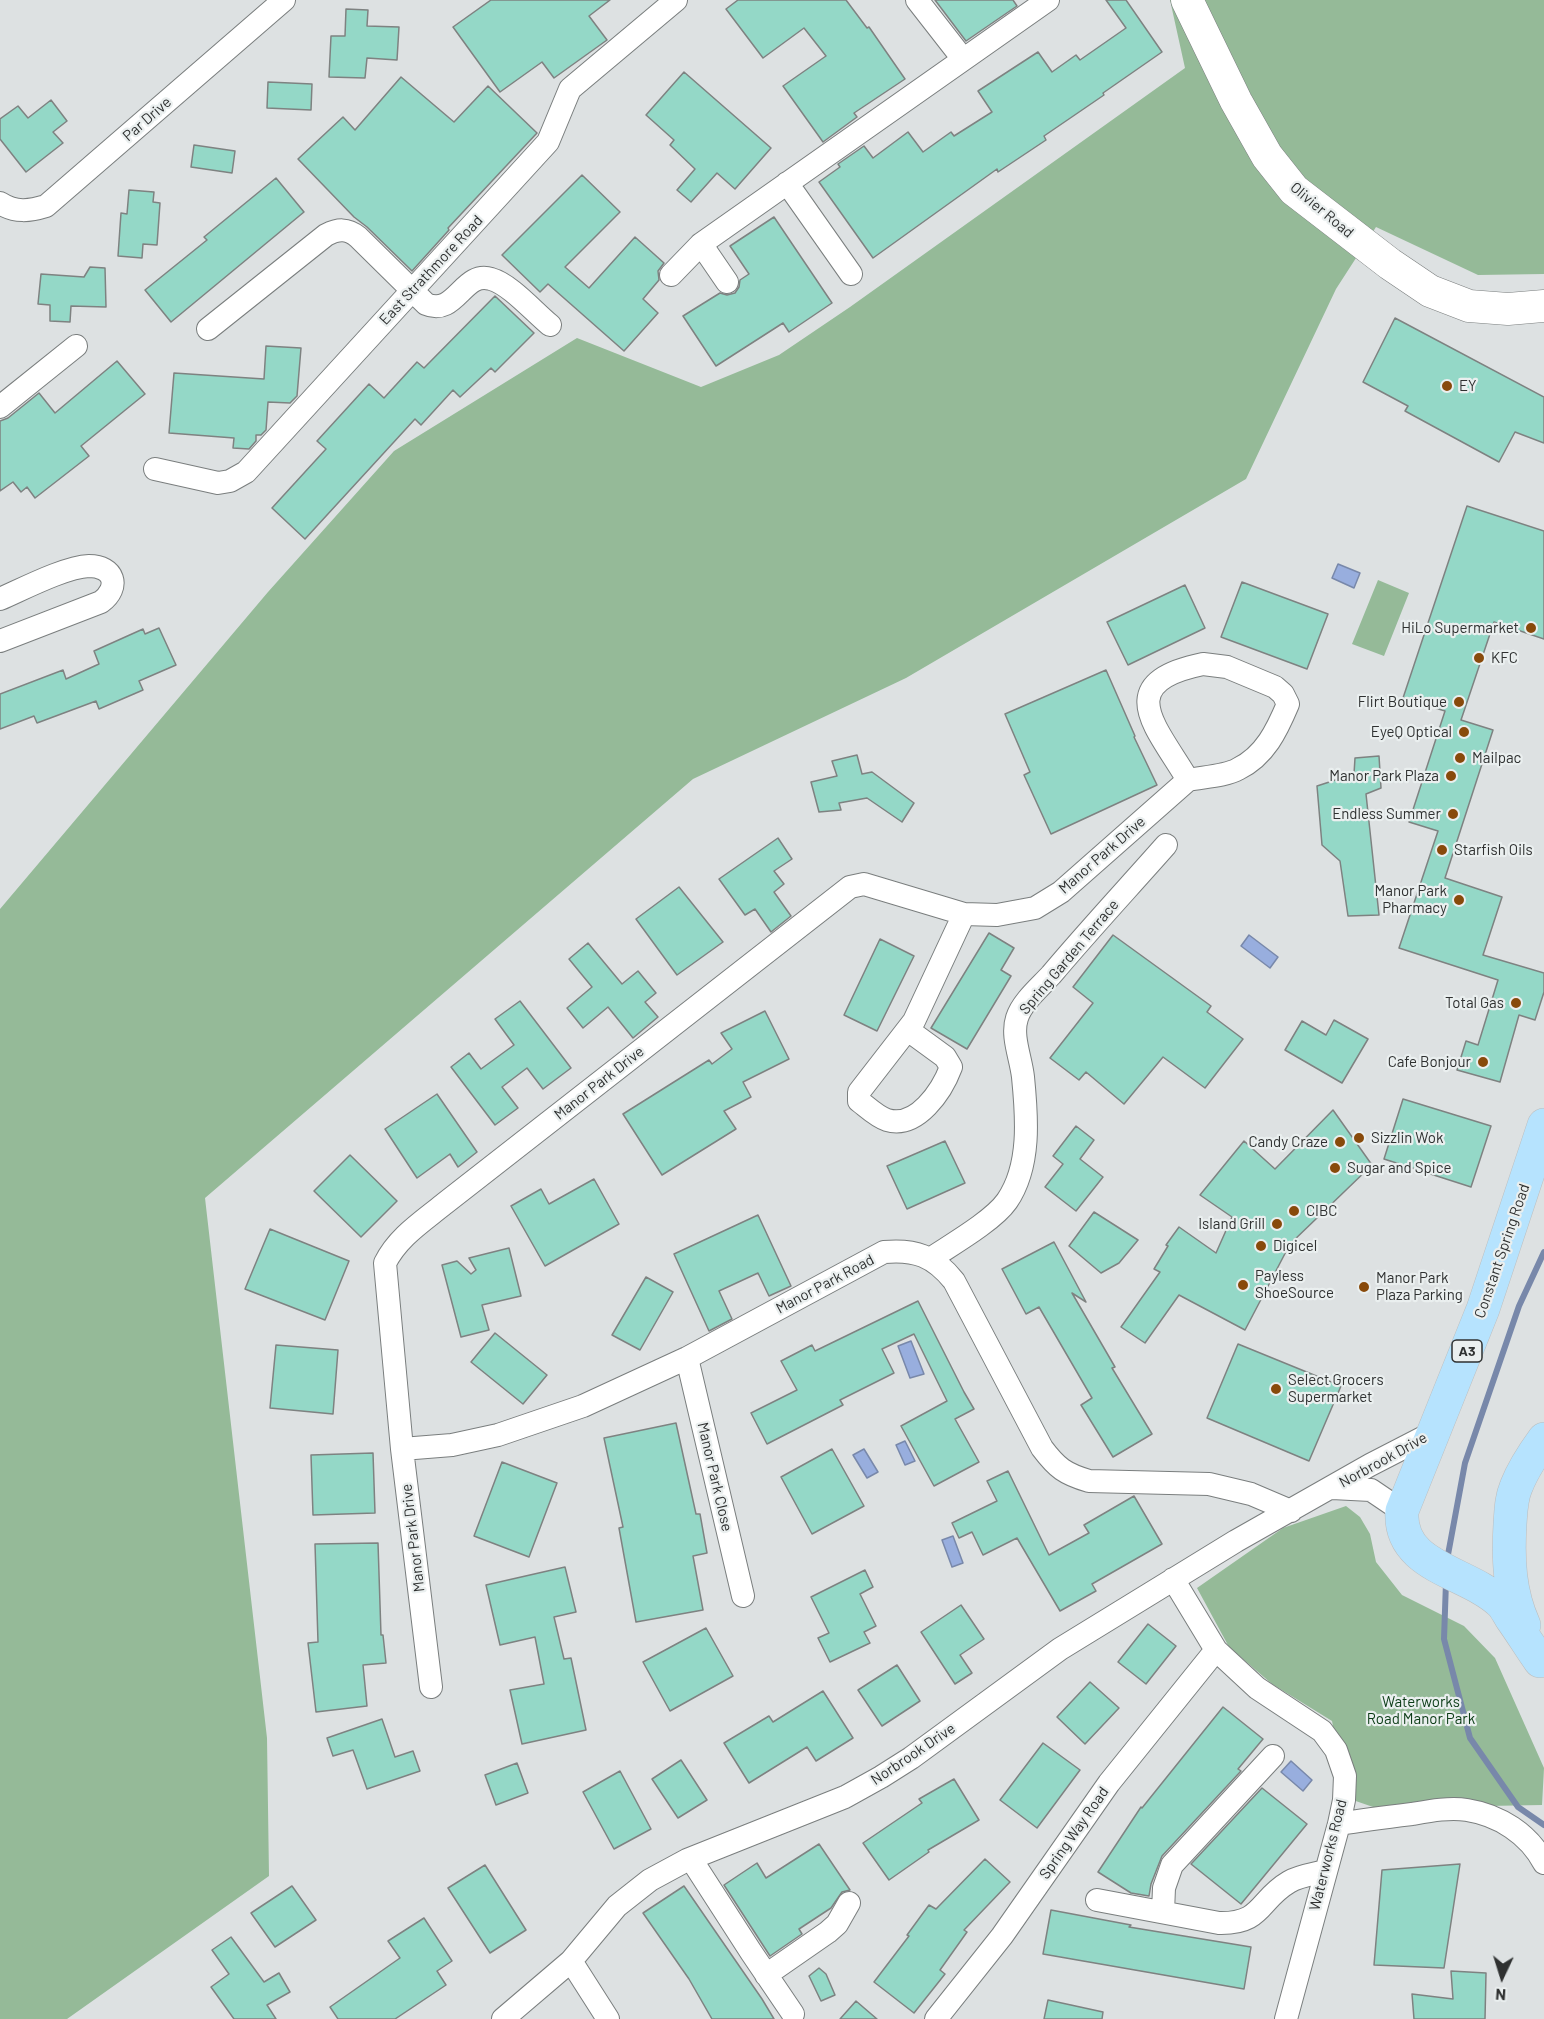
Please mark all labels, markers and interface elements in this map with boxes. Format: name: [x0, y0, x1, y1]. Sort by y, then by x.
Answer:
street label: Par Drive: [119, 93, 175, 145]
street label: Olivier Road: [1287, 178, 1357, 242]
street label: East Strathmore Road: [376, 211, 486, 329]
place label: EY: [1459, 377, 1477, 395]
marker: EY: [1440, 379, 1454, 393]
place label: HiLo Supermarket: [1401, 619, 1519, 637]
marker: HiLo Supermarket: [1524, 621, 1538, 635]
place label: KFC: [1491, 649, 1518, 667]
marker: KFC: [1472, 651, 1486, 665]
place label: Flirt Boutique: [1358, 693, 1447, 711]
marker: Flirt Boutique: [1452, 695, 1466, 709]
place label: EyeQ Optical: [1371, 723, 1452, 741]
marker: EyeQ Optical: [1457, 725, 1471, 739]
place label: Mailpac: [1472, 749, 1521, 767]
marker: Mailpac: [1453, 751, 1467, 765]
place label: Manor Park Plaza: [1329, 767, 1439, 785]
marker: Manor Park Plaza: [1444, 769, 1458, 783]
place label: Endless Summer: [1332, 805, 1441, 823]
marker: Endless Summer: [1446, 807, 1460, 821]
street label: Manor Park Drive: [1055, 812, 1149, 898]
place label: Starfish Oils: [1454, 841, 1533, 859]
marker: Starfish Oils: [1435, 843, 1449, 857]
place label: Manor Park Pharmacy: [1375, 882, 1447, 917]
marker: Manor Park Pharmacy: [1452, 893, 1466, 907]
street label: Spring Garden Terrace: [1016, 896, 1122, 1018]
place label: Total Gas: [1445, 994, 1504, 1012]
marker: Total Gas: [1509, 996, 1523, 1010]
street label: Manor Park Drive: [551, 1042, 647, 1124]
place label: Cafe Bonjour: [1388, 1053, 1471, 1071]
marker: Cafe Bonjour: [1476, 1055, 1490, 1069]
place label: Sizzlin Wok: [1371, 1129, 1443, 1147]
marker: Sizzlin Wok: [1352, 1131, 1366, 1145]
place label: Candy Craze: [1248, 1133, 1328, 1151]
marker: Candy Craze: [1333, 1135, 1347, 1149]
place label: Sugar and Spice: [1347, 1159, 1451, 1177]
marker: Sugar and Spice: [1328, 1161, 1342, 1175]
street label: Constant Spring Road: [1471, 1181, 1533, 1321]
place label: CIBC: [1306, 1202, 1337, 1220]
marker: CIBC: [1287, 1204, 1301, 1218]
place label: Island Grill: [1198, 1215, 1265, 1233]
marker: Island Grill: [1270, 1217, 1284, 1231]
place label: Digicel: [1273, 1237, 1317, 1255]
marker: Digicel: [1254, 1239, 1268, 1253]
street label: Manor Park Road: [773, 1251, 877, 1317]
place label: Payless ShoeSource: [1255, 1267, 1334, 1302]
place label: Manor Park Plaza Parking: [1376, 1269, 1463, 1304]
marker: Payless ShoeSource: [1236, 1278, 1250, 1292]
marker: Manor Park Plaza Parking: [1357, 1280, 1371, 1294]
road number: A3: [1452, 1340, 1482, 1362]
place label: Select Grocers Supermarket: [1288, 1371, 1384, 1406]
marker: Select Grocers Supermarket: [1269, 1382, 1283, 1396]
street label: Manor Park Close: [694, 1421, 736, 1533]
street label: Norbrook Drive: [1336, 1428, 1430, 1492]
street label: Manor Park Drive: [397, 1483, 429, 1593]
park label: Waterworks Road Manor Park: [1367, 1693, 1475, 1728]
street label: Norbrook Drive: [867, 1719, 959, 1789]
street label: Spring Way Road: [1035, 1783, 1113, 1883]
street label: Waterworks Road: [1305, 1797, 1351, 1913]
north arrow: [1472, 1947, 1532, 2007]
text: N: [1495, 1986, 1507, 2005]

